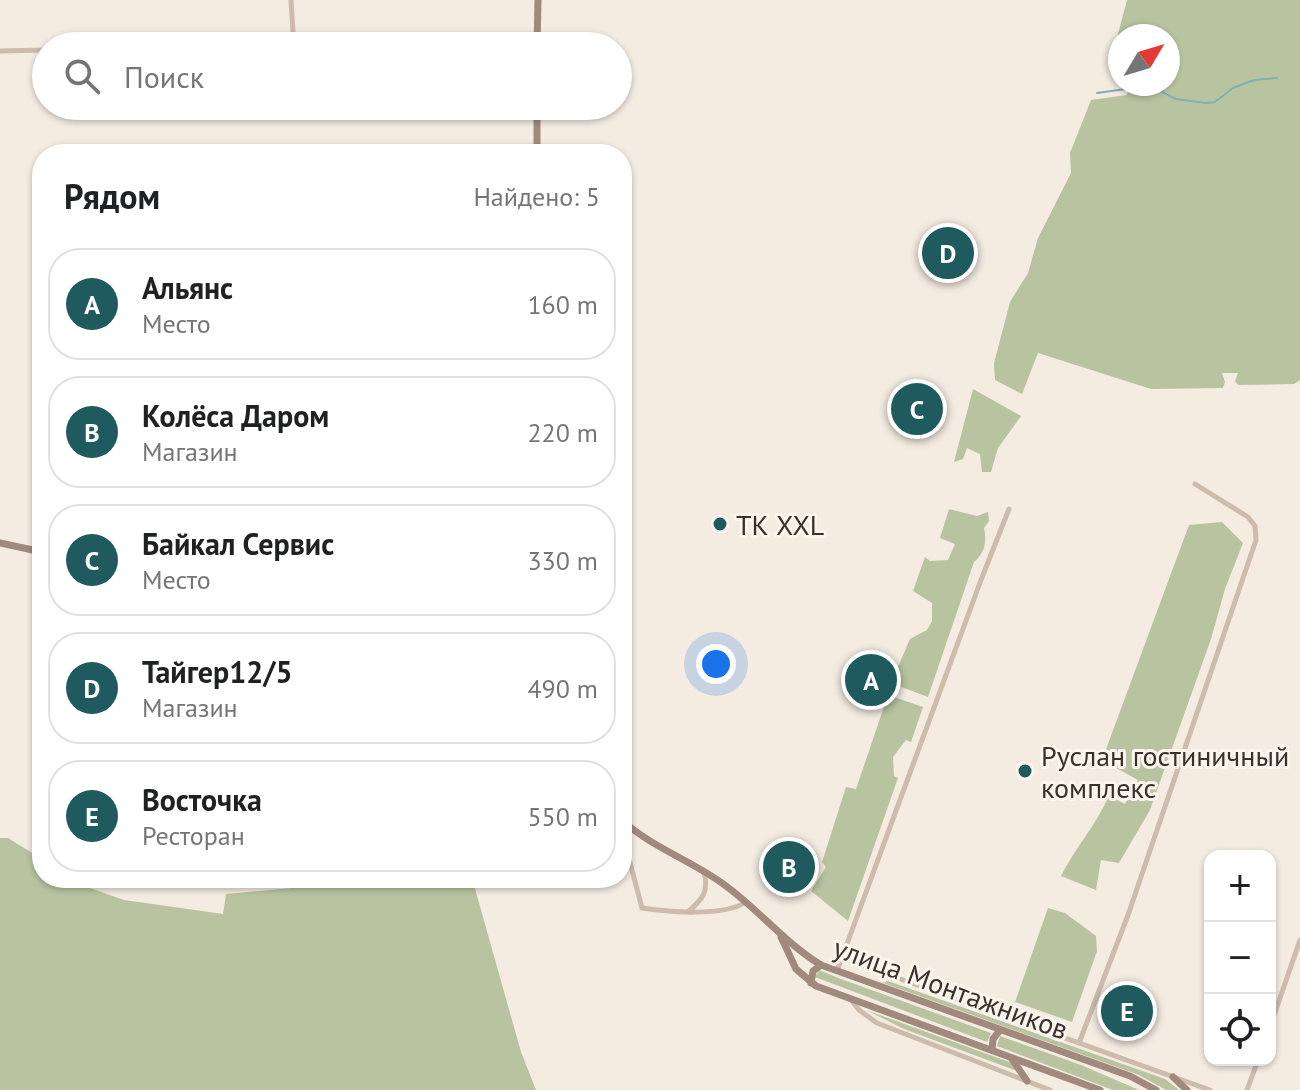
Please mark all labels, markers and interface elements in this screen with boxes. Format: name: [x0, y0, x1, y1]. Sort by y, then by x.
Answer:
north arrow: [1108, 24, 1180, 96]
search box: [32, 32, 632, 120]
icon: search: [60, 54, 104, 98]
text: Поиск: [124, 57, 204, 96]
text: Рядом: [64, 174, 160, 218]
text: Найдено: 5: [473, 180, 600, 213]
pin: D: [922, 223, 974, 283]
text: Альянс: [142, 268, 233, 307]
text: A: [84, 288, 100, 321]
text: 160 m: [527, 288, 598, 321]
text: Место: [142, 307, 211, 340]
pin: C: [891, 379, 943, 439]
text: Колёса Даром: [142, 396, 329, 435]
text: B: [84, 416, 100, 449]
text: 220 m: [527, 416, 598, 449]
text: Магазин: [142, 435, 238, 468]
place label: ТК XXL: [736, 506, 824, 543]
marker: ТК XXL: [711, 515, 729, 533]
text: Байкал Сервис: [142, 524, 334, 563]
text: C: [85, 544, 99, 577]
text: 330 m: [527, 544, 598, 577]
text: Место: [142, 563, 211, 596]
your location: [696, 644, 736, 684]
pin: A: [845, 650, 897, 710]
text: Тайгер12/5: [142, 652, 292, 691]
text: D: [84, 672, 100, 705]
text: 490 m: [527, 672, 598, 705]
text: Магазин: [142, 691, 238, 724]
place label: Руслан гостиничный комплекс: [1041, 737, 1289, 806]
marker: Руслан гостиничный комплекс: [1016, 762, 1034, 780]
text: Восточка: [142, 780, 262, 819]
text: E: [85, 800, 99, 833]
text: 550 m: [527, 800, 598, 833]
text: Ресторан: [142, 819, 245, 852]
pin: B: [763, 837, 815, 897]
map controls: [1204, 850, 1276, 1066]
button: +: [1204, 850, 1276, 922]
button: −: [1204, 922, 1276, 994]
street label: улица Монтажников: [829, 928, 1073, 1048]
pin: E: [1101, 981, 1153, 1041]
button: locate: [1204, 994, 1276, 1066]

